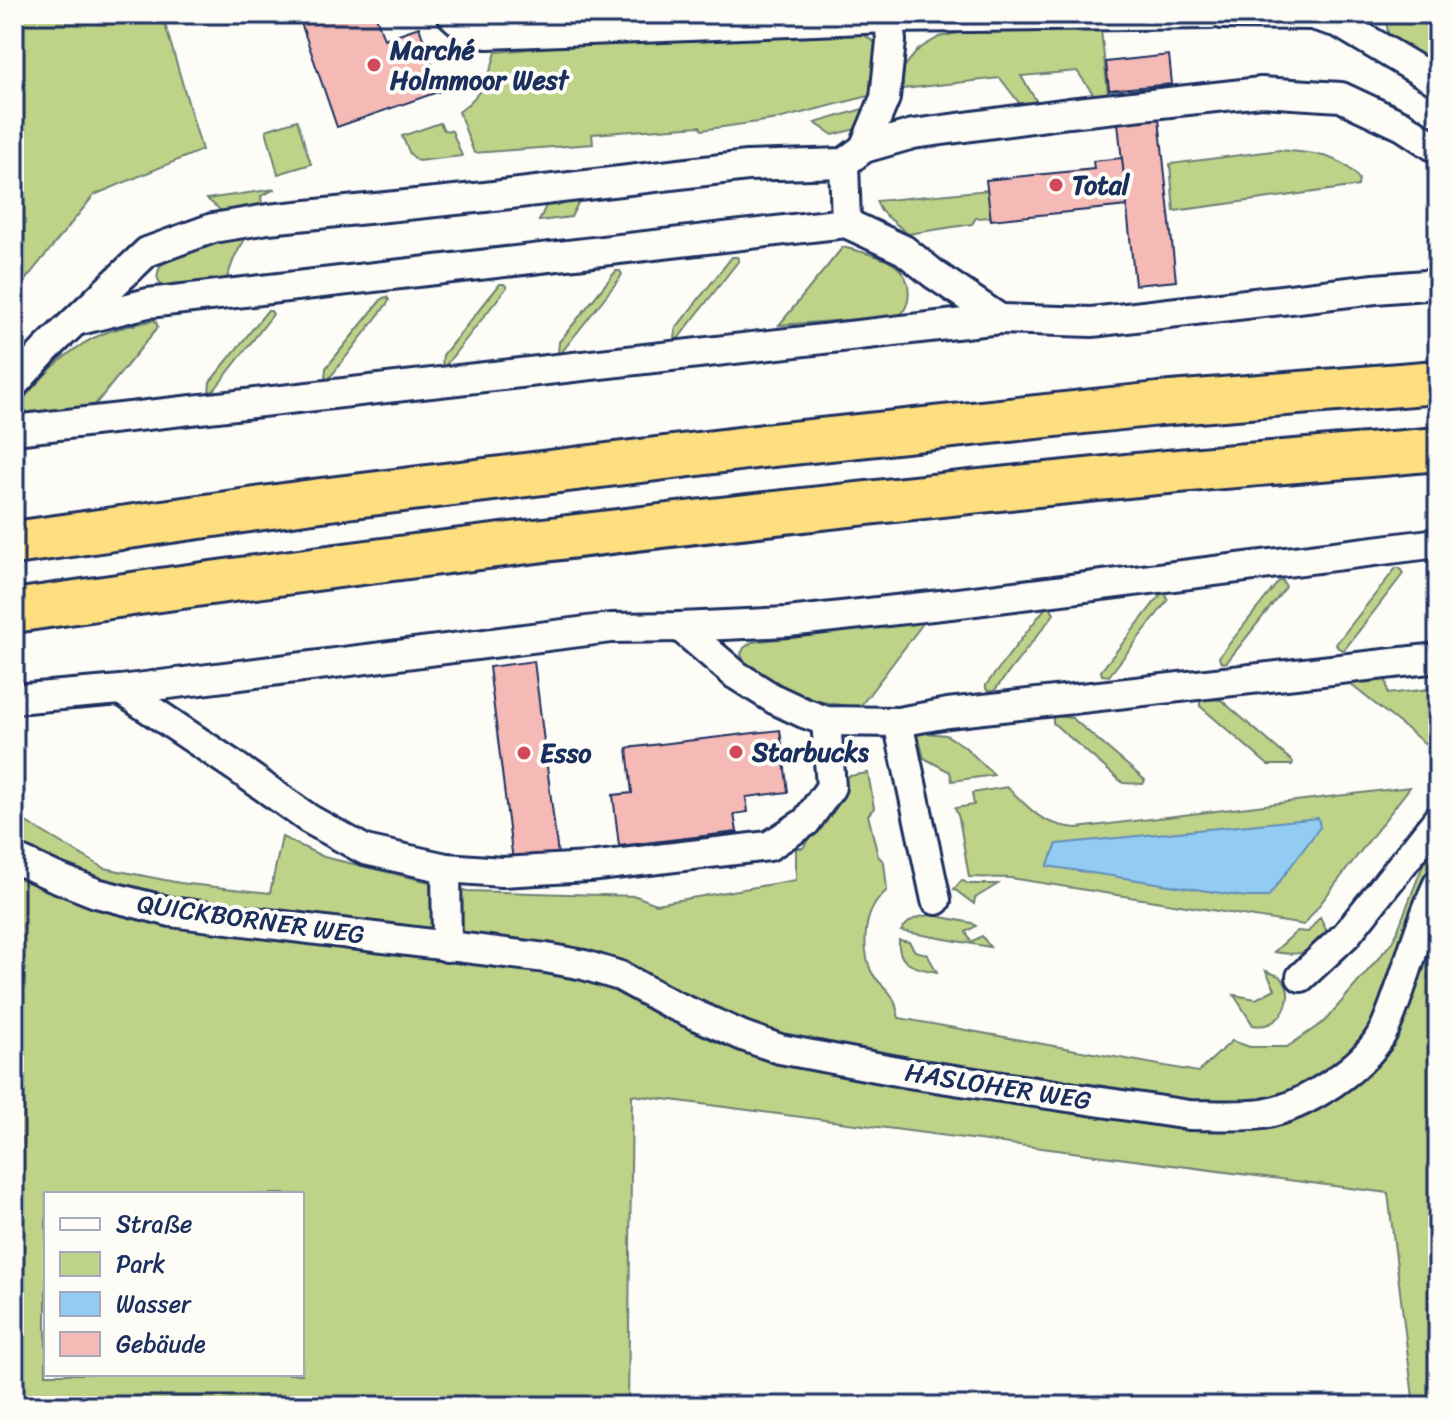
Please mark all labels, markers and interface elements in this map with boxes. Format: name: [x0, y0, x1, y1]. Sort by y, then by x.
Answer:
place label: Marché Holmmoor West: [389, 27, 570, 103]
marker: Marché Holmmoor West: [365, 56, 383, 74]
place label: Total: [1072, 162, 1131, 208]
marker: Total: [1047, 176, 1065, 194]
place label: Starbucks: [751, 729, 870, 775]
place label: Esso: [540, 730, 592, 776]
marker: Starbucks: [727, 743, 745, 761]
marker: Esso: [515, 744, 533, 762]
street label: QUICKBORNER WEG: [134, 880, 368, 958]
street label: HASLOHER WEG: [902, 1049, 1094, 1123]
legend: [44, 1192, 304, 1376]
text: Straße: [116, 1203, 192, 1245]
text: Park: [116, 1243, 165, 1285]
text: Wasser: [116, 1283, 192, 1325]
text: Gebäude: [116, 1323, 206, 1365]

